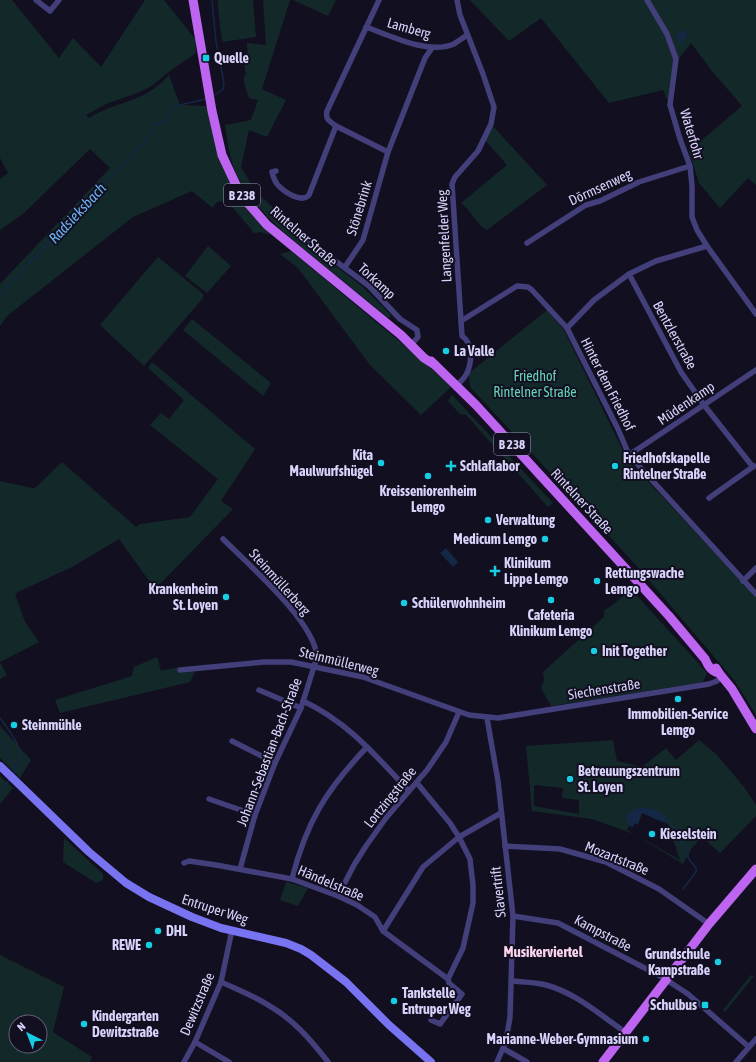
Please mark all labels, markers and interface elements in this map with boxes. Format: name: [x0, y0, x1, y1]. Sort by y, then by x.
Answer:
street label: Lamberg: [385, 14, 433, 42]
place label: Quelle: [214, 50, 249, 66]
marker: Quelle: [201, 53, 211, 63]
street label: Waterfohr: [677, 107, 707, 162]
street label: Dörmsenweg: [566, 166, 634, 208]
water label: Radsieksbach: [45, 179, 109, 247]
street label: Stönebrink: [343, 179, 375, 237]
road number: B 238: [224, 184, 260, 206]
street label: Langenfelder Weg: [434, 189, 454, 283]
street label: Rintelner Straße: [267, 203, 341, 269]
street label: Torkamp: [355, 260, 399, 303]
street label: Bentzlerstraße: [650, 298, 700, 372]
street label: Hinter dem Friedhof: [578, 335, 638, 433]
place label: La Valle: [454, 343, 494, 359]
marker: La Valle: [441, 346, 451, 356]
park label: Friedhof Rintelner Straße: [493, 368, 577, 400]
street label: Müdenkamp: [654, 378, 718, 428]
road number: B 238: [494, 433, 530, 455]
place label: Kita Maulwurfshügel: [290, 447, 373, 479]
place label: Friedhofskapelle Rintelner Straße: [623, 450, 710, 482]
marker: Kita Maulwurfshügel: [376, 458, 386, 468]
place label: Schlaflabor: [460, 458, 520, 474]
marker: Schlaflabor: [445, 460, 457, 472]
marker: Friedhofskapelle Rintelner Straße: [610, 461, 620, 471]
street label: Rintelner Straße: [548, 465, 616, 537]
marker: Kreisseniorenheim Lemgo: [423, 471, 433, 481]
place label: Kreisseniorenheim Lemgo: [379, 483, 477, 515]
place label: Verwaltung: [495, 512, 556, 528]
marker: Verwaltung: [483, 515, 493, 525]
place label: Medicum Lemgo: [453, 531, 537, 547]
marker: Medicum Lemgo: [540, 534, 550, 544]
street label: Steinmüllerberg: [246, 546, 314, 618]
place label: Klinikum Lippe Lemgo: [504, 555, 569, 587]
marker: Klinikum Lippe Lemgo: [489, 565, 501, 577]
place label: Rettungswache Lemgo: [605, 565, 684, 597]
marker: Rettungswache Lemgo: [592, 576, 602, 586]
place label: Krankenheim St. Loyen: [149, 581, 218, 613]
marker: Krankenheim St. Loyen: [221, 592, 231, 602]
place label: Schülerwohnheim: [412, 595, 506, 611]
marker: Cafeteria Klinikum Lemgo: [546, 595, 556, 605]
marker: Schülerwohnheim: [399, 598, 409, 608]
place label: Cafeteria Klinikum Lemgo: [510, 607, 593, 639]
street label: Steinmüllerweg: [298, 643, 380, 679]
place label: Init Together: [602, 643, 668, 659]
marker: Init Together: [589, 646, 599, 656]
street label: Siechenstraße: [567, 675, 641, 703]
street label: Johann-Sebastian-Bach-Straße: [233, 676, 305, 828]
marker: Immobilien-Service Lemgo: [673, 694, 683, 704]
place label: Immobilien-Service Lemgo: [628, 706, 728, 738]
place label: Steinmühle: [22, 717, 82, 733]
marker: Steinmühle: [9, 720, 19, 730]
street label: Lortzingstraße: [361, 763, 419, 831]
place label: Betreuungszentrum St. Loyen: [578, 763, 680, 795]
marker: Betreuungszentrum St. Loyen: [565, 774, 575, 784]
place label: Kieselstein: [660, 826, 717, 842]
marker: Kieselstein: [647, 829, 657, 839]
street label: Mozartstraße: [583, 838, 651, 878]
street label: Händelstraße: [295, 862, 367, 904]
street label: Slavertrift: [487, 866, 509, 918]
street label: Entruper Weg: [180, 891, 250, 927]
street label: Kampstraße: [572, 911, 634, 955]
place label: DHL: [166, 923, 188, 939]
marker: DHL: [153, 926, 163, 936]
place label: REWE: [112, 937, 141, 953]
marker: REWE: [144, 940, 154, 950]
district label: Musikerviertel: [503, 943, 584, 960]
place label: Grundschule Kampstraße: [645, 946, 710, 978]
marker: Grundschule Kampstraße: [713, 957, 723, 967]
street label: Dewitzstraße: [177, 970, 217, 1038]
place label: Tankstelle Entruper Weg: [402, 985, 472, 1017]
marker: Tankstelle Entruper Weg: [389, 996, 399, 1006]
place label: Schulbus: [650, 997, 697, 1013]
marker: Schulbus: [700, 1000, 710, 1010]
place label: Kindergarten Dewitzstraße: [92, 1008, 159, 1040]
north arrow: [8, 1014, 48, 1054]
marker: Kindergarten Dewitzstraße: [79, 1019, 89, 1029]
text: N: [15, 1020, 28, 1033]
place label: Marianne-Weber-Gymnasium: [487, 1031, 638, 1047]
marker: Marianne-Weber-Gymnasium: [641, 1034, 651, 1044]

